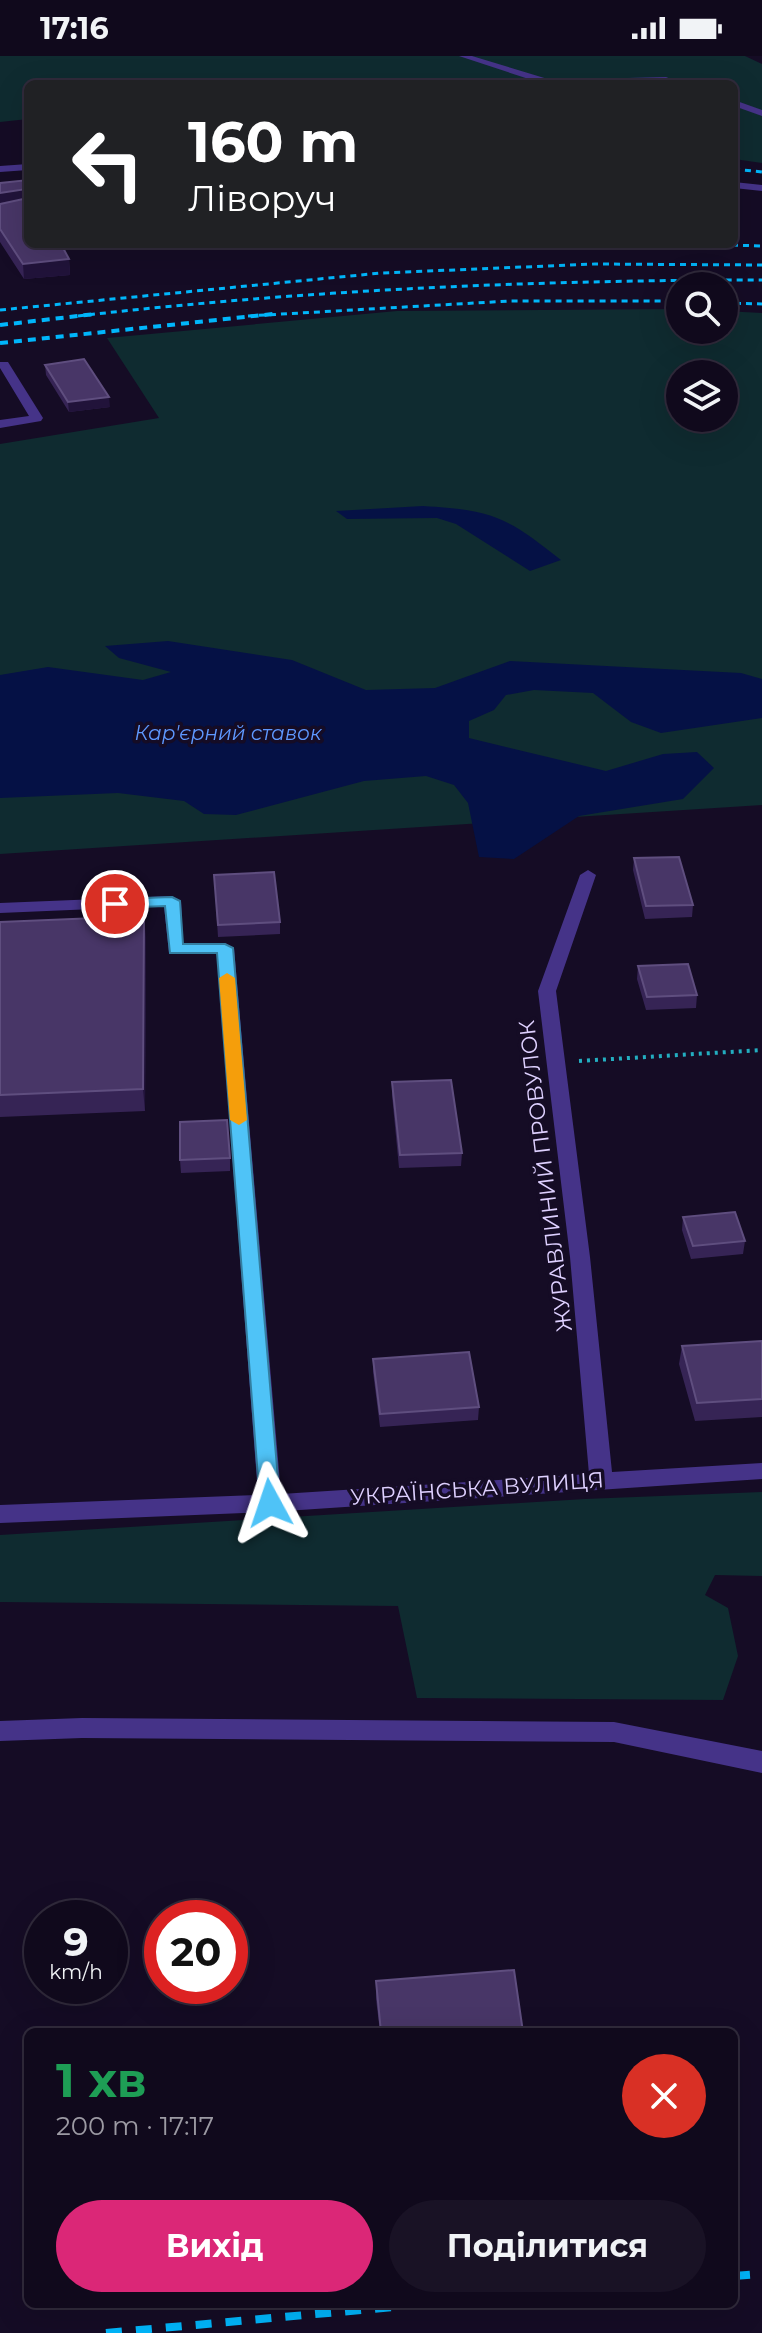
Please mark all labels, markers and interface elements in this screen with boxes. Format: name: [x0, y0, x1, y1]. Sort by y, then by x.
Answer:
text: 17:16: [40, 10, 109, 47]
text: 160 m: [188, 108, 358, 176]
icon: left: [56, 112, 160, 216]
text: Ліворуч: [188, 176, 337, 220]
map controls: [666, 272, 738, 432]
button: search: [666, 272, 738, 344]
button: layers: [666, 360, 738, 432]
water label: Кар'єрний ставок: [135, 721, 323, 745]
pin: [81, 870, 149, 938]
icon: arrive: [93, 882, 137, 926]
street label: ЖУРАВЛИНИЙ ПРОВУЛОК: [513, 1019, 578, 1333]
position arrow: [228, 1461, 312, 1545]
street label: УКРАЇНСЬКА ВУЛИЦЯ: [349, 1466, 605, 1511]
speed limit sign: 20: [144, 1900, 248, 2004]
text: 9: [63, 1917, 89, 1966]
text: km/h: [49, 1960, 103, 1984]
text: 1 хв: [56, 2051, 147, 2109]
button: close: [622, 2054, 706, 2138]
text: 200 m · 17:17: [56, 2110, 214, 2142]
button: Вихід: [56, 2200, 373, 2292]
button: Поділитися: [389, 2200, 706, 2292]

